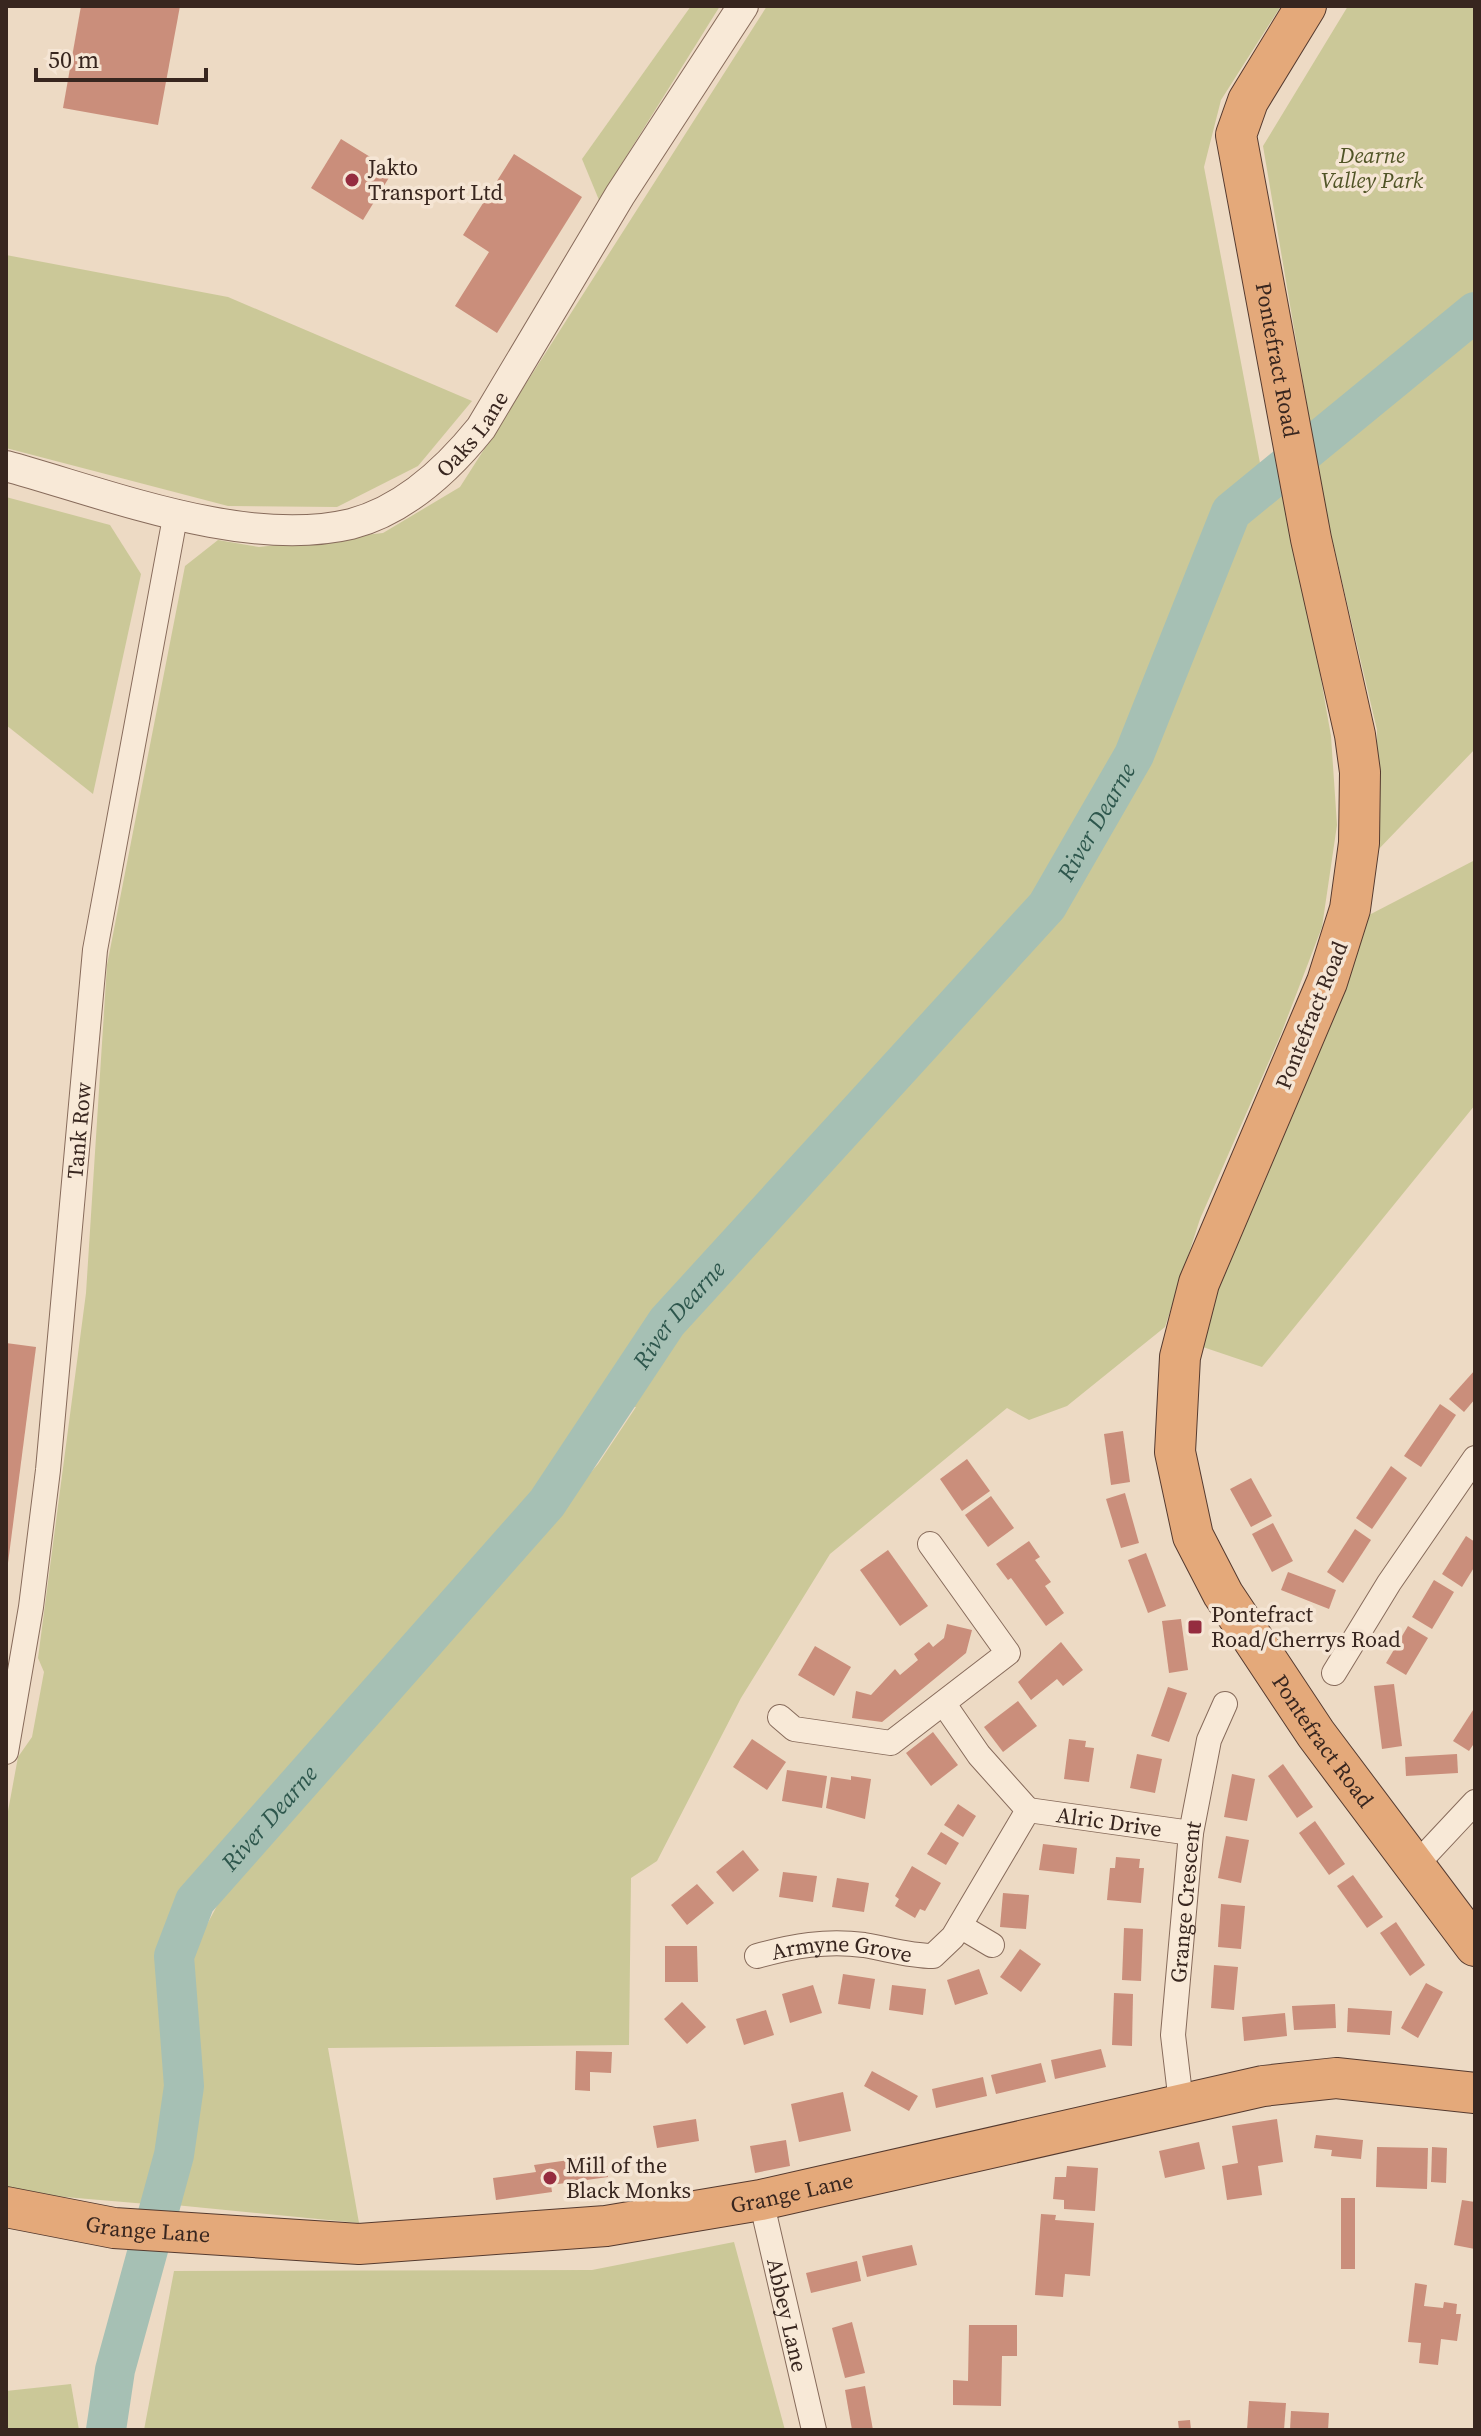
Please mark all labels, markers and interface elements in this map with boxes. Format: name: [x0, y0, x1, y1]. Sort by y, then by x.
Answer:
scale bar: [36, 32, 206, 82]
text: 50 m: [48, 43, 99, 76]
park label: Dearne Valley Park: [1321, 140, 1424, 195]
place label: Jakto Transport Ltd: [367, 152, 503, 207]
marker: Jakto Transport Ltd: [343, 171, 361, 189]
street label: Pontefract Road: [1249, 280, 1307, 440]
street label: Oaks Lane: [429, 385, 515, 484]
water label: River Dearne: [1048, 756, 1143, 887]
street label: Pontefract Road: [1268, 936, 1354, 1093]
street label: Tank Row: [59, 1081, 98, 1180]
water label: River Dearne: [624, 1253, 732, 1376]
place label: Pontefract Road/Cherrys Road: [1211, 1599, 1401, 1654]
marker: Pontefract Road/Cherrys Road: [1186, 1618, 1204, 1636]
street label: Pontefract Road: [1265, 1668, 1381, 1814]
water label: River Dearne: [212, 1757, 325, 1878]
street label: Alric Drive: [1055, 1799, 1164, 1844]
street label: Grange Crescent: [1163, 1818, 1208, 1984]
street label: Armyne Grove: [768, 1928, 914, 1969]
place label: Mill of the Black Monks: [566, 2150, 691, 2205]
street label: Grange Lane: [728, 2165, 856, 2220]
marker: Mill of the Black Monks: [541, 2169, 559, 2187]
street label: Grange Lane: [83, 2208, 211, 2249]
street label: Abbey Lane: [760, 2255, 815, 2375]

